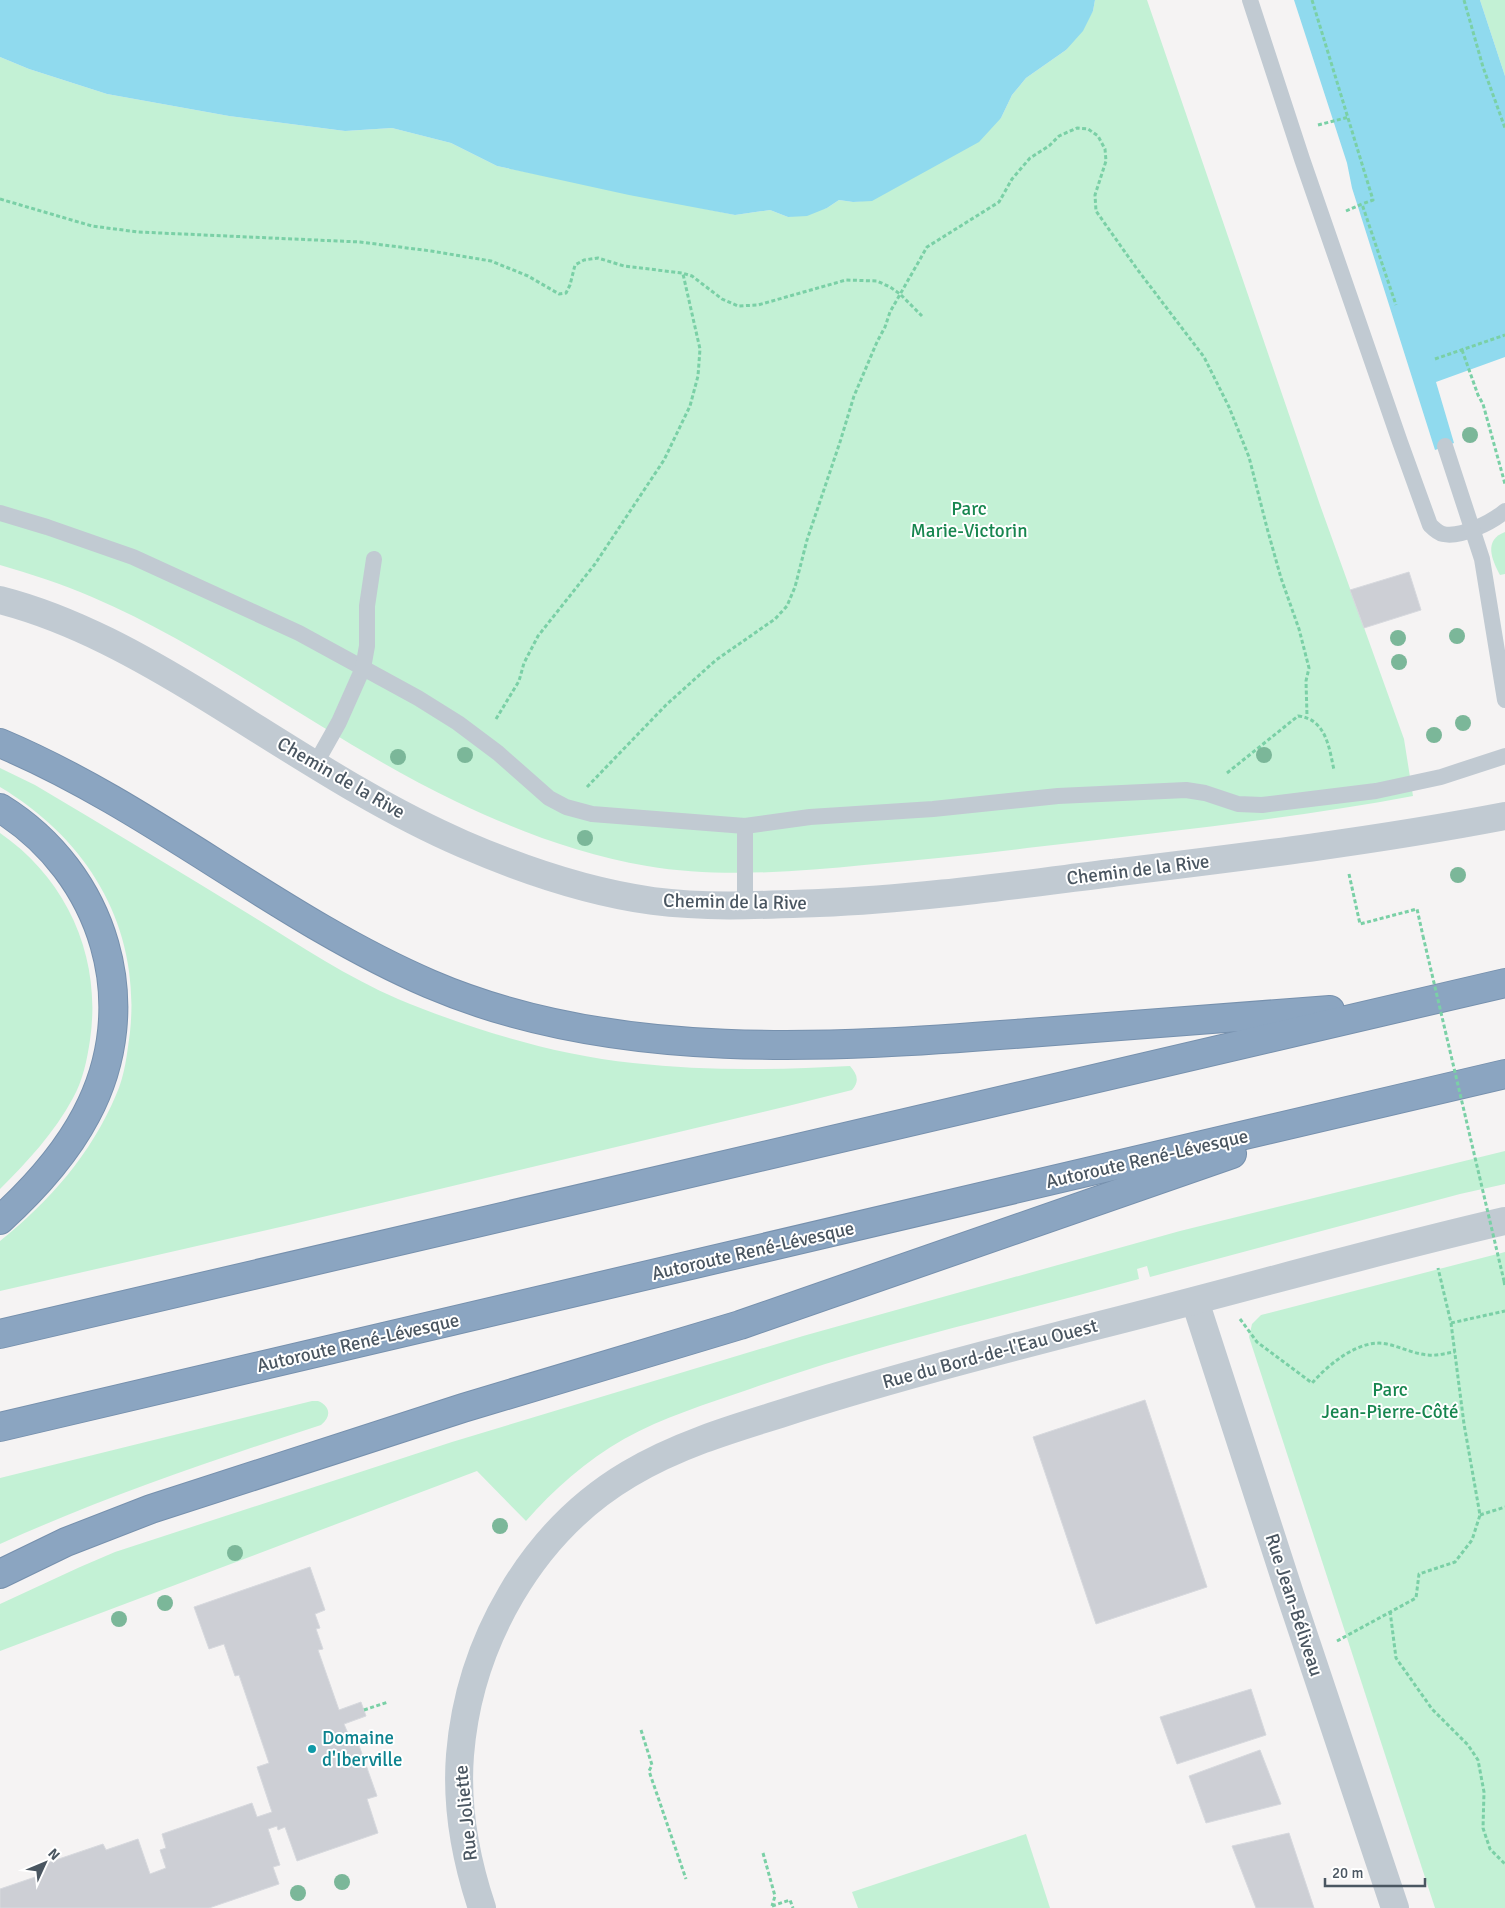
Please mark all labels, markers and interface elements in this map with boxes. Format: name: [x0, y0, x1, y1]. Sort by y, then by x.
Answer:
park label: Parc Marie-Victorin: [910, 497, 1028, 543]
street label: Chemin de la Rive: [273, 732, 409, 824]
street label: Chemin de la Rive: [1065, 849, 1211, 891]
street label: Chemin de la Rive: [663, 889, 807, 915]
street label: Autoroute René-Lévesque: [1043, 1124, 1251, 1194]
street label: Autoroute René-Lévesque: [649, 1216, 857, 1286]
street label: Autoroute René-Lévesque: [254, 1308, 462, 1378]
street label: Rue du Bord-de-l'Eau Ouest: [880, 1314, 1101, 1394]
park label: Parc Jean-Pierre-Côté: [1322, 1378, 1458, 1424]
street label: Rue Jean-Béliveau: [1260, 1530, 1328, 1680]
place label: Domaine d'Iberville: [322, 1726, 402, 1772]
marker: Domaine d'Iberville: [306, 1743, 318, 1755]
street label: Rue Joliette: [449, 1764, 483, 1862]
north arrow: [20, 1838, 70, 1888]
text: N: [44, 1845, 63, 1864]
scale bar: [1325, 1856, 1425, 1888]
text: 20 m: [1332, 1864, 1363, 1882]

